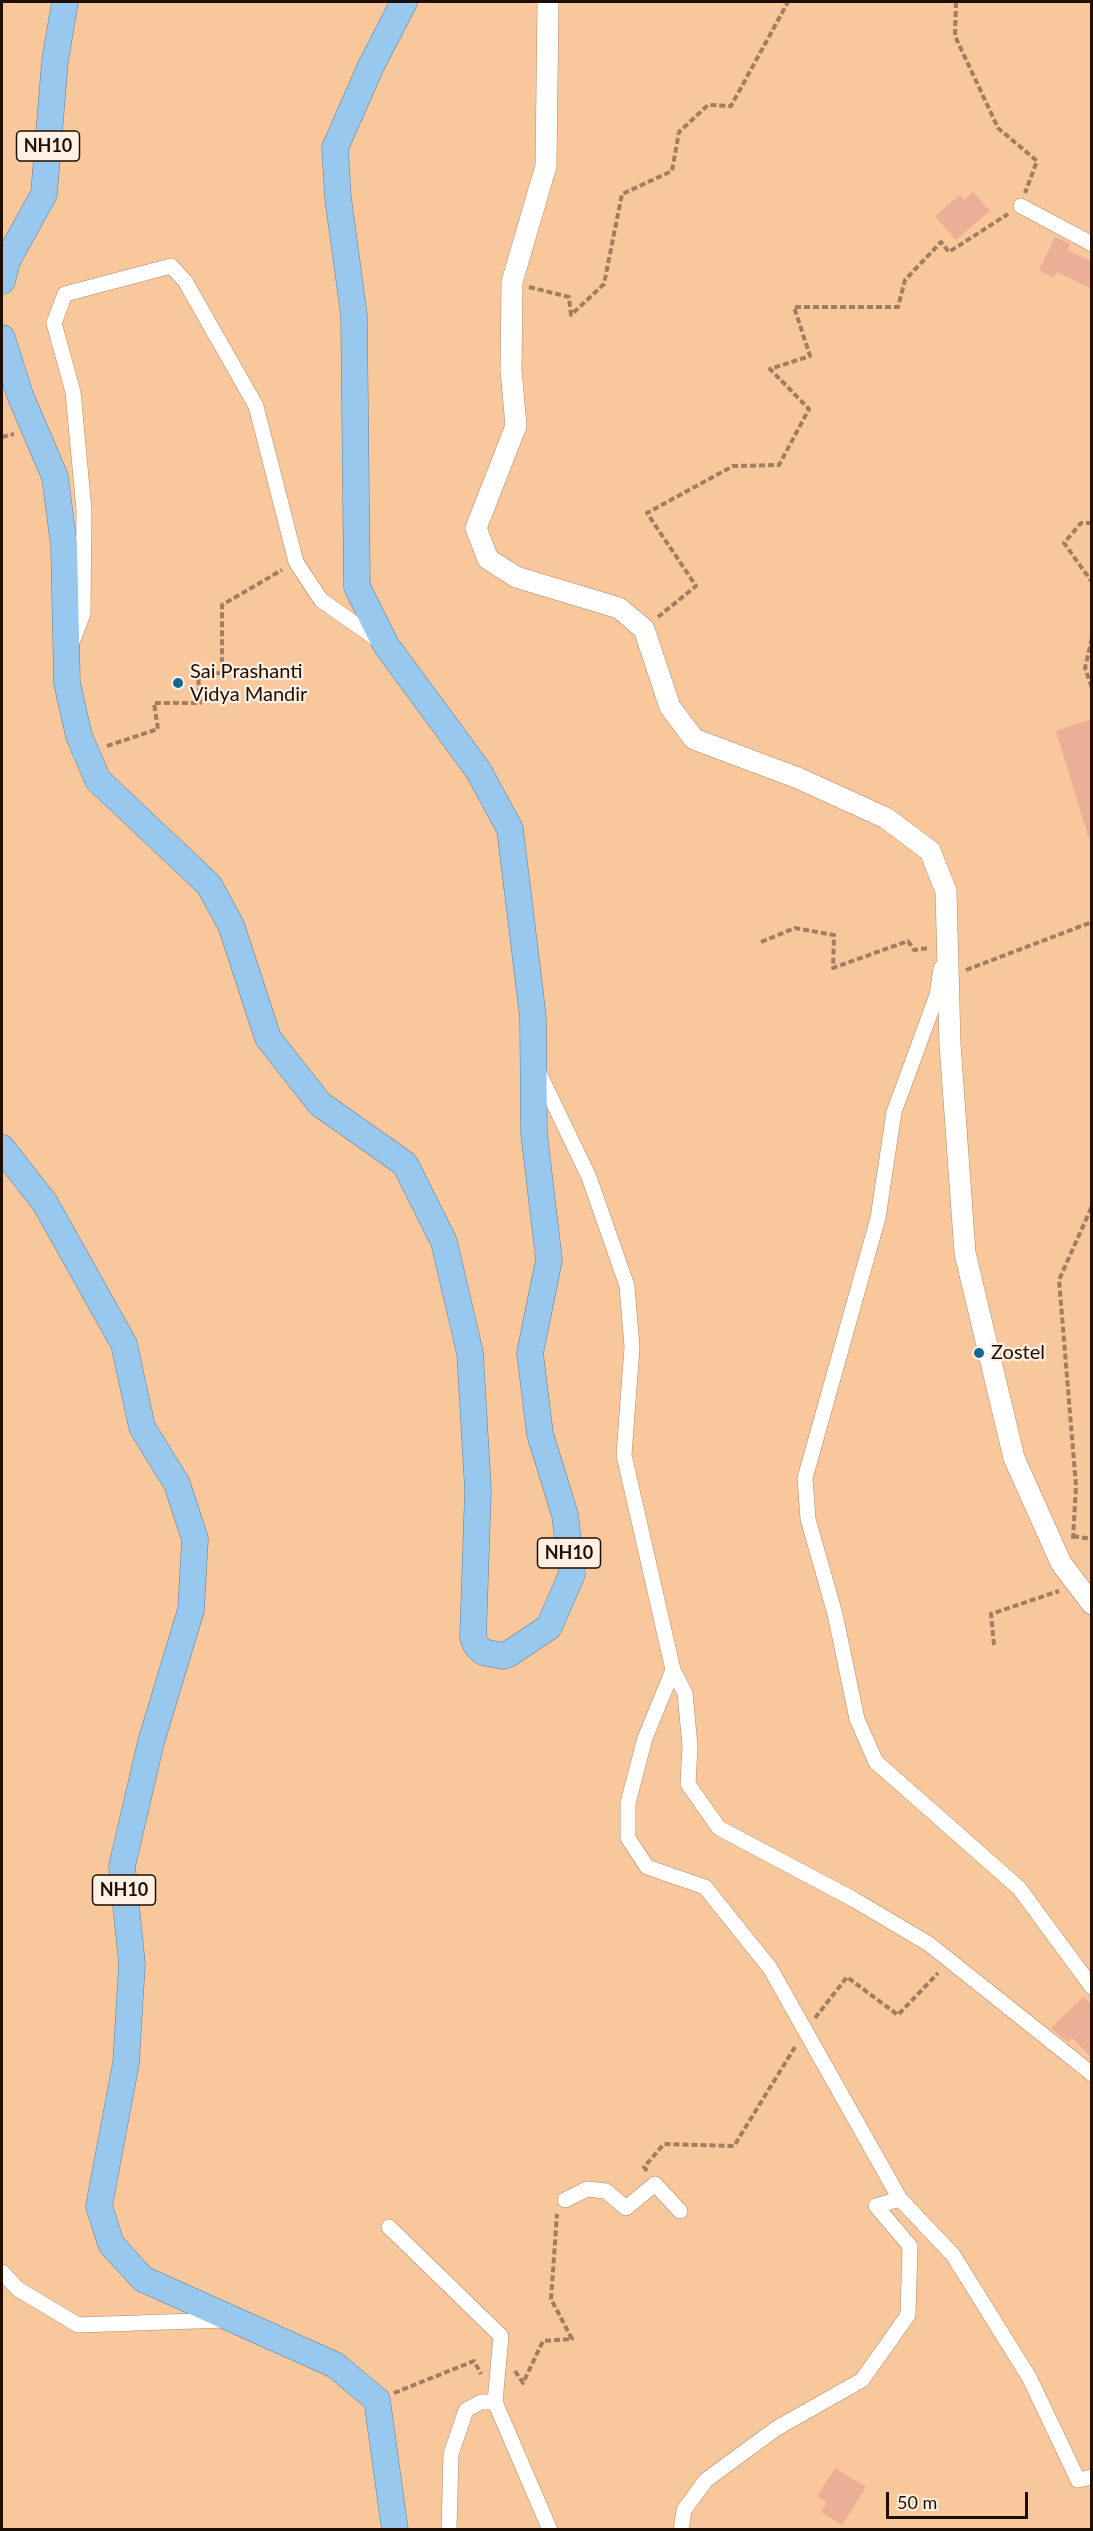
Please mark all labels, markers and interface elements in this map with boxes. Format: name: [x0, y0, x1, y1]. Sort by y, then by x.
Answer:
road number: NH10: [16, 131, 80, 161]
place label: Sai Prashanti Vidya Mandir: [190, 660, 307, 707]
marker: Sai Prashanti Vidya Mandir: [171, 676, 185, 690]
place label: Zostel: [991, 1341, 1045, 1365]
marker: Zostel: [972, 1346, 986, 1360]
road number: NH10: [538, 1538, 600, 1568]
road number: NH10: [92, 1875, 156, 1905]
scale bar: [889, 2480, 1032, 2518]
text: 50 m: [897, 2491, 937, 2513]

